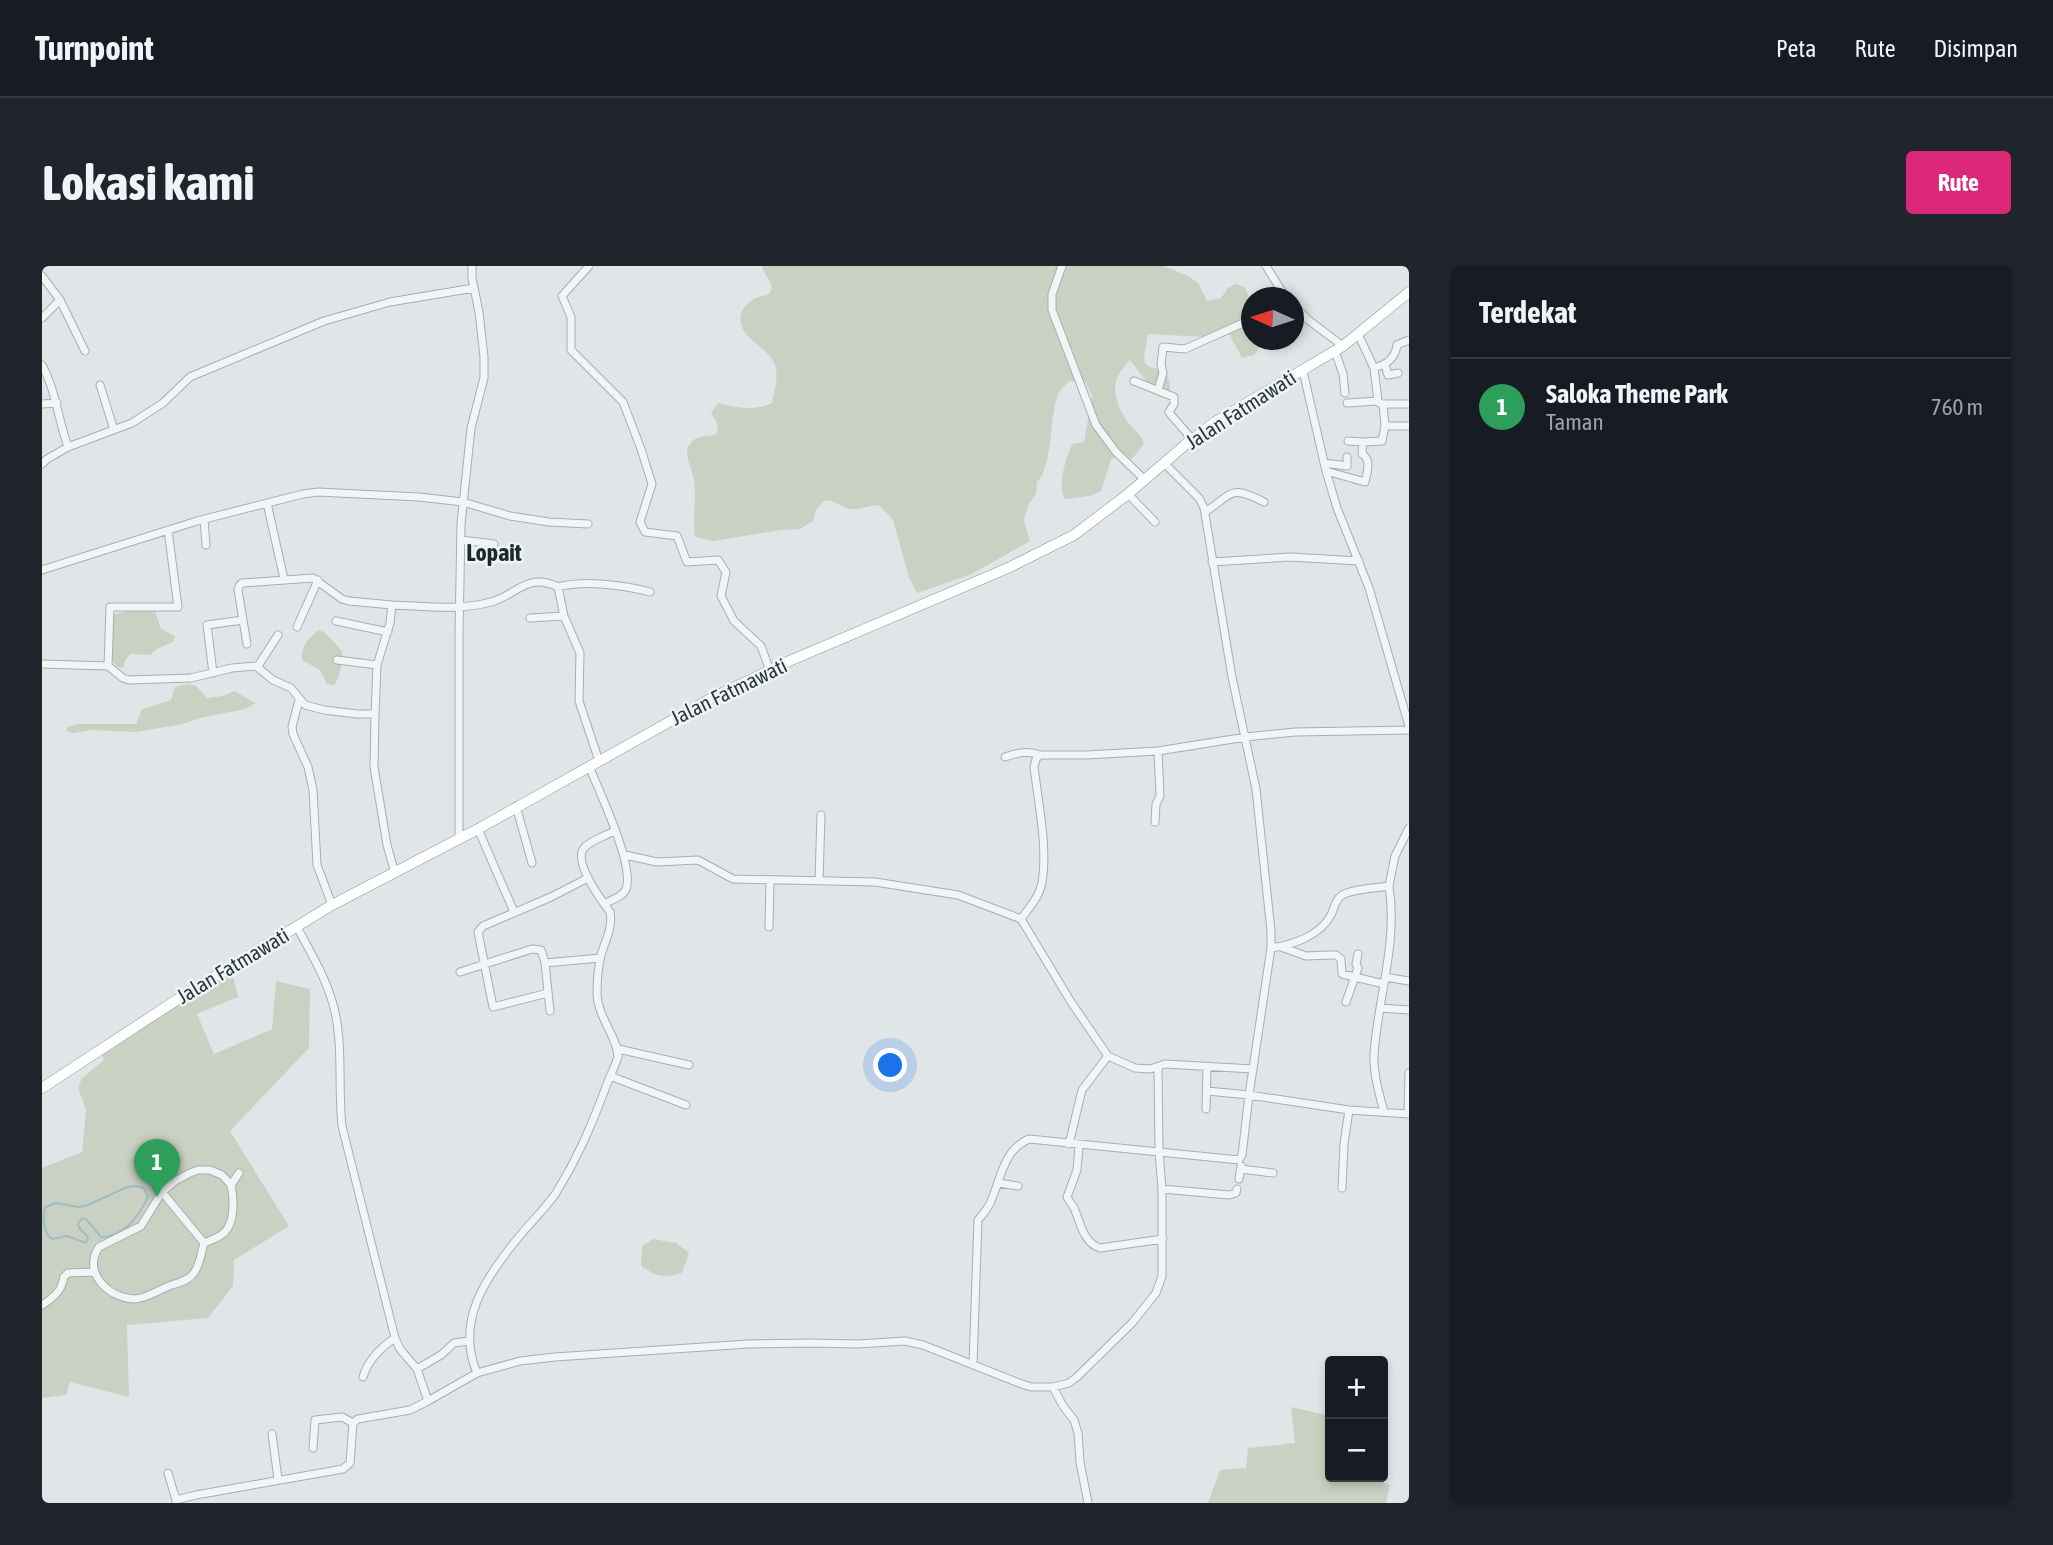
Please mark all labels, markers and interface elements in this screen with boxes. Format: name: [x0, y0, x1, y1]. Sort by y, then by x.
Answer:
text: Turnpoint: [35, 29, 154, 67]
text: Peta: [1776, 35, 1816, 62]
text: Rute: [1854, 35, 1896, 62]
text: Disimpan: [1934, 35, 2018, 62]
button: Rute: [1906, 151, 2011, 214]
text: Lokasi kami: [42, 154, 255, 210]
north arrow: [1241, 287, 1304, 350]
text: Terdekat: [1479, 295, 1576, 329]
street label: Jalan Fatmawati: [1181, 365, 1300, 454]
text: Saloka Theme Park: [1546, 379, 1728, 409]
text: 1: [1497, 394, 1507, 420]
text: 760 m: [1931, 394, 1983, 420]
text: Taman: [1546, 409, 1604, 435]
district label: Lopait: [466, 539, 522, 566]
street label: Jalan Fatmawati: [666, 653, 791, 730]
street label: Jalan Fatmawati: [172, 922, 293, 1008]
your location: [873, 1048, 907, 1082]
pin: 1: [134, 1139, 180, 1197]
map controls: [1325, 1356, 1388, 1482]
button: +: [1325, 1356, 1388, 1419]
button: −: [1325, 1419, 1388, 1482]

